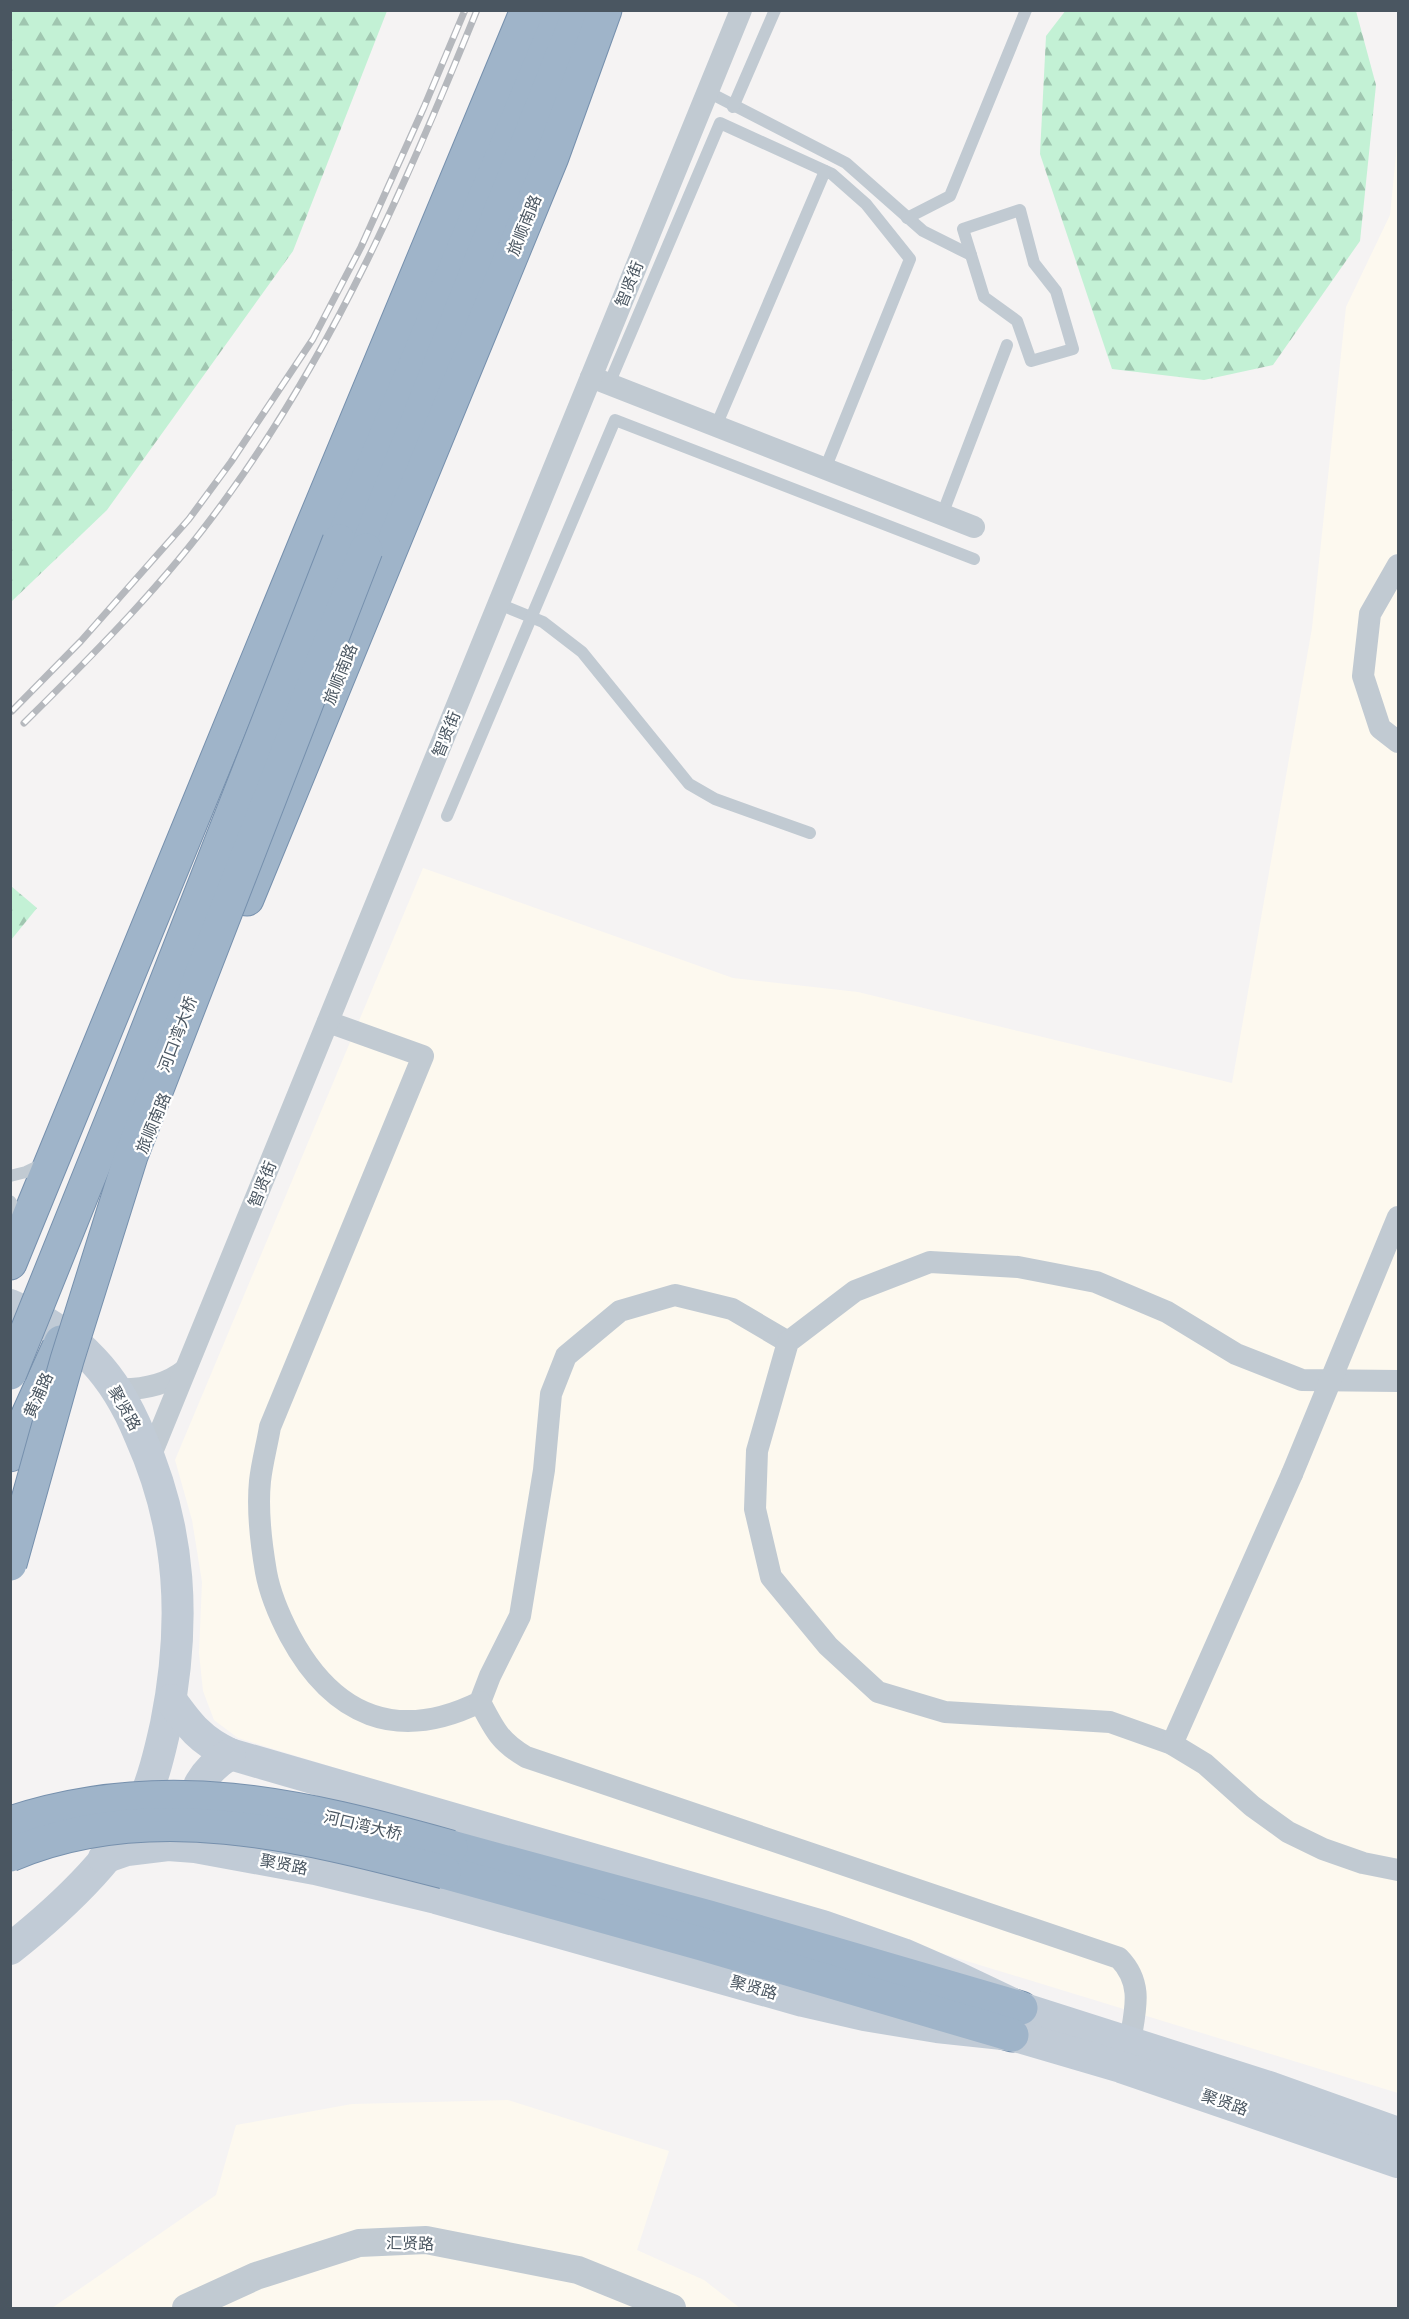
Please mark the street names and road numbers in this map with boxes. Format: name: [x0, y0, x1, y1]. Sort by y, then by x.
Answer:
street label: 旅顺南路: [503, 192, 545, 258]
street label: 智贤街: [611, 258, 647, 310]
street label: 旅顺南路: [319, 641, 361, 707]
street label: 智贤街: [428, 708, 464, 760]
street label: 河口湾大桥: [153, 993, 201, 1075]
street label: 旅顺南路: [131, 1090, 175, 1156]
street label: 智贤街: [244, 1158, 280, 1210]
street label: 黄浦路: [19, 1369, 57, 1421]
street label: 聚贤路: [105, 1382, 145, 1434]
street label: 河口湾大桥: [322, 1806, 404, 1844]
street label: 聚贤路: [259, 1850, 309, 1878]
street label: 聚贤路: [728, 1971, 780, 2003]
street label: 聚贤路: [1199, 2085, 1251, 2119]
street label: 汇贤路: [386, 2233, 434, 2253]

